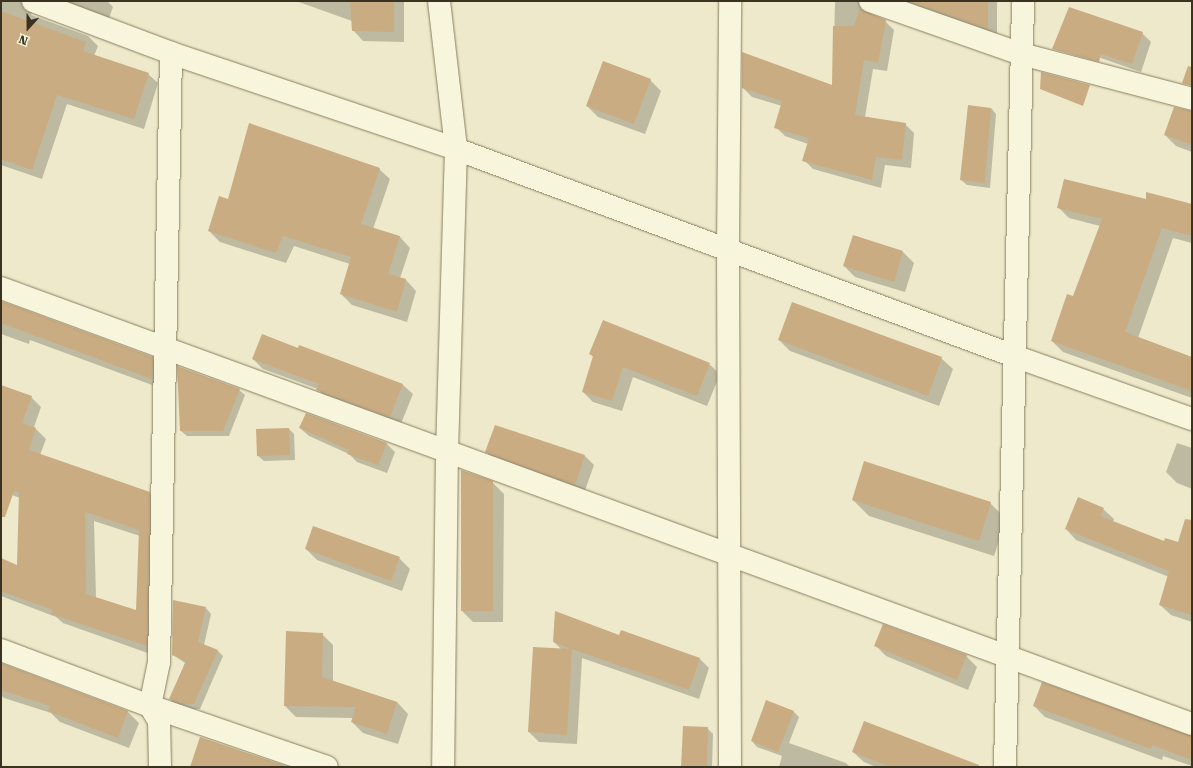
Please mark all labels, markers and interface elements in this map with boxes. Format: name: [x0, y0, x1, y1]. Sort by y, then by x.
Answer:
north arrow: [8, 8, 48, 48]
text: N: [17, 32, 30, 47]

